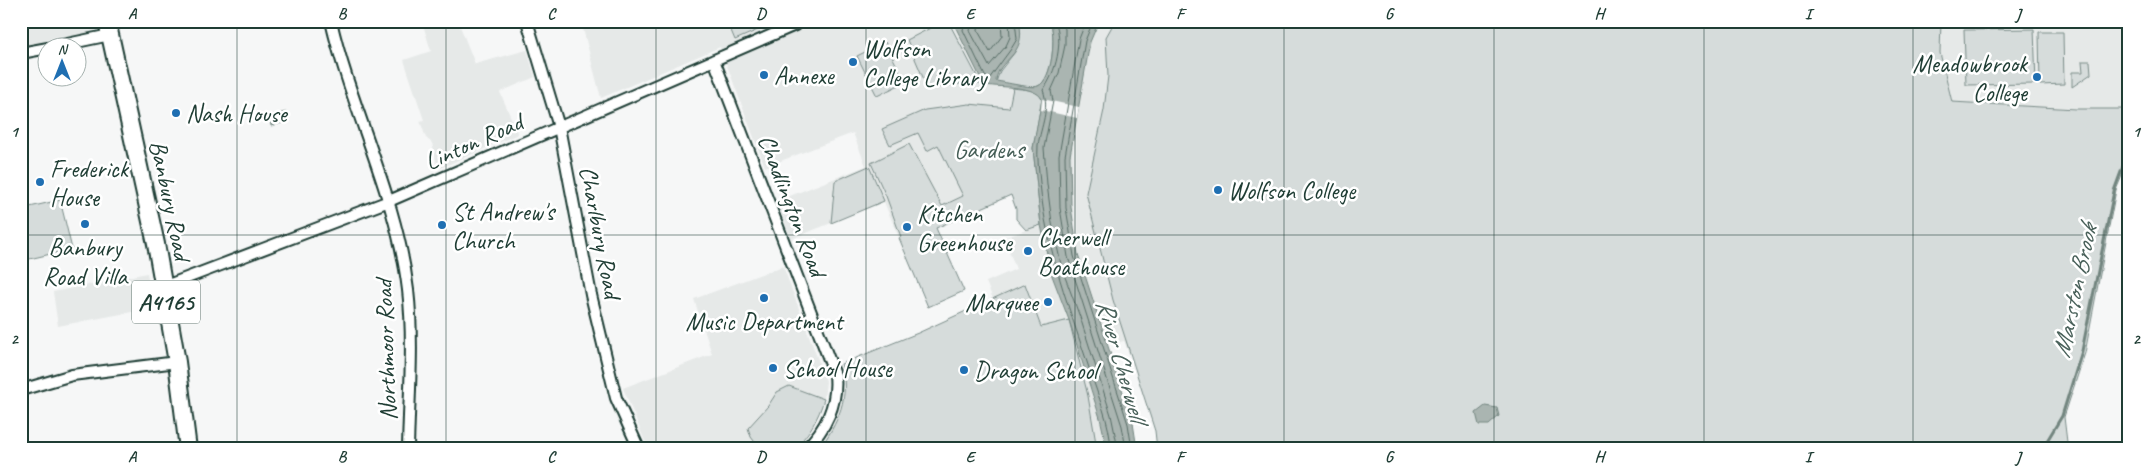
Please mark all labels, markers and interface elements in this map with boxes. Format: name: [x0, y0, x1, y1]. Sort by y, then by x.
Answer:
text: A: [128, 4, 138, 24]
text: B: [338, 4, 348, 24]
text: C: [547, 4, 557, 24]
text: D: [756, 4, 767, 24]
text: E: [966, 4, 977, 24]
text: F: [1176, 4, 1187, 24]
text: G: [1385, 4, 1395, 24]
text: H: [1594, 4, 1606, 24]
text: I: [1805, 4, 1815, 24]
text: J: [2014, 4, 2023, 24]
place label: Wolfson College Library: [863, 33, 989, 94]
north arrow: [38, 38, 88, 88]
text: N: [58, 41, 69, 58]
place label: Meadowbrook College: [1913, 48, 2029, 109]
marker: Wolfson College Library: [847, 56, 859, 68]
place label: Annexe: [774, 60, 836, 92]
marker: Annexe: [758, 69, 770, 81]
marker: Meadowbrook College: [2031, 71, 2043, 83]
place label: Nash House: [186, 98, 289, 130]
street label: Linton Road: [419, 104, 531, 178]
marker: Nash House: [170, 107, 182, 119]
text: 1: [10, 122, 19, 142]
text: 1: [2132, 122, 2141, 142]
street label: Chadlington Road: [750, 130, 835, 285]
park label: Gardens: [954, 134, 1026, 166]
street label: Banbury Road: [142, 137, 199, 267]
place label: Frederick House: [50, 153, 130, 214]
street label: Charlbury Road: [572, 163, 629, 305]
place label: Wolfson College: [1228, 175, 1357, 207]
marker: Frederick House: [34, 176, 46, 188]
marker: Wolfson College: [1212, 184, 1224, 196]
place label: St Andrew's Church: [452, 196, 557, 257]
place label: Kitchen Greenhouse: [917, 198, 1014, 259]
water label: Marston Brook: [2044, 216, 2106, 360]
marker: Banbury Road Villa: [79, 218, 91, 230]
marker: St Andrew's Church: [436, 219, 448, 231]
marker: Kitchen Greenhouse: [901, 221, 913, 233]
place label: Cherwell Boathouse: [1038, 222, 1126, 283]
place label: Banbury Road Villa: [43, 232, 129, 293]
marker: Cherwell Boathouse: [1022, 245, 1034, 257]
street label: Northmoor Road: [367, 276, 404, 421]
road number: A4165: [132, 280, 200, 324]
place label: Marquee: [965, 287, 1040, 319]
marker: Music Department: [758, 292, 770, 304]
marker: Marquee: [1042, 296, 1054, 308]
water label: River Cherwell: [1088, 296, 1157, 433]
place label: Music Department: [686, 306, 845, 338]
text: 2: [10, 329, 19, 349]
text: 2: [2132, 329, 2141, 349]
place label: School House: [783, 353, 893, 385]
place label: Dragon School: [974, 355, 1102, 387]
marker: School House: [767, 362, 779, 374]
marker: Dragon School: [958, 364, 970, 376]
text: A: [128, 447, 138, 467]
text: B: [338, 447, 348, 467]
text: C: [547, 447, 557, 467]
text: D: [756, 447, 767, 467]
text: E: [966, 447, 977, 467]
text: F: [1176, 447, 1187, 467]
text: G: [1385, 447, 1395, 467]
text: H: [1594, 447, 1606, 467]
text: I: [1805, 447, 1815, 467]
text: J: [2014, 447, 2023, 467]

